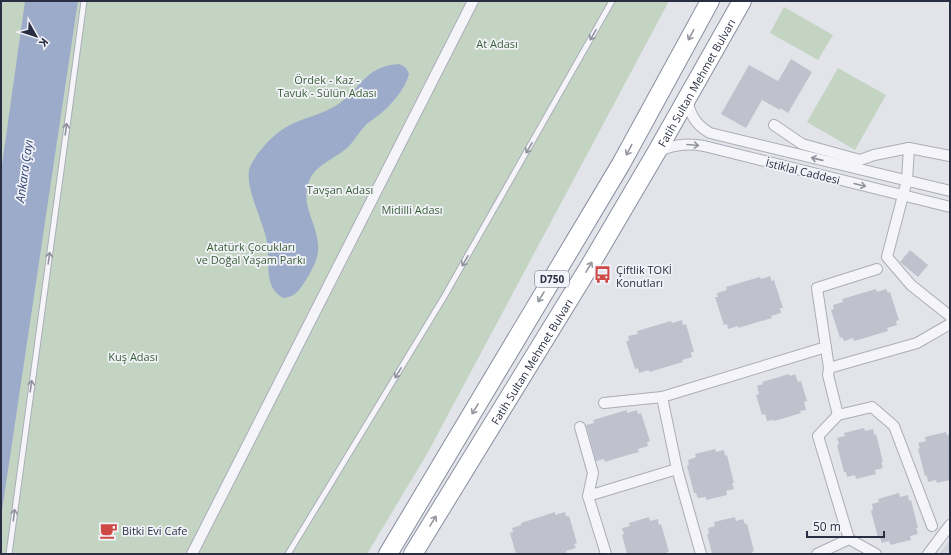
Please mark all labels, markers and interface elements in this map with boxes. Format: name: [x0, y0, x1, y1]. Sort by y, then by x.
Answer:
north arrow: [16, 16, 56, 56]
street label: Fatih Sultan Mehmet Bulvarı: [654, 16, 738, 149]
one-way arrow: [588, 29, 596, 41]
one-way arrow: [687, 29, 694, 41]
text: K: [36, 35, 52, 51]
park label: At Adası: [476, 36, 518, 51]
park label: Ördek - Kaz - Tavuk - Sülün Adası: [277, 72, 377, 100]
one-way arrow: [63, 123, 70, 136]
water label: Ankara Çayı: [11, 138, 37, 205]
one-way arrow: [686, 141, 699, 148]
one-way arrow: [524, 142, 532, 154]
one-way arrow: [625, 143, 632, 155]
one-way arrow: [811, 154, 824, 162]
street label: İstiklal Caddesi: [764, 155, 842, 187]
park label: Tavşan Adası: [307, 182, 373, 197]
one-way arrow: [854, 182, 867, 189]
park label: Midilli Adası: [381, 202, 443, 217]
park label: Atatürk Çocukları ve Doğal Yaşam Parkı: [196, 239, 306, 267]
one-way arrow: [45, 252, 53, 265]
one-way arrow: [460, 255, 468, 267]
one-way arrow: [585, 262, 593, 273]
place label: Çiftlik TOKİ Konutları: [616, 262, 672, 290]
bus stop icon: Çiftlik TOKİ Konutları: [593, 265, 613, 285]
road number: D750: [535, 271, 569, 287]
one-way arrow: [537, 291, 545, 303]
street label: Fatih Sultan Mehmet Bulvarı: [487, 296, 575, 427]
park label: Kuş Adası: [108, 349, 158, 364]
one-way arrow: [394, 367, 402, 379]
one-way arrow: [27, 380, 35, 393]
one-way arrow: [470, 403, 478, 415]
one-way arrow: [10, 509, 18, 522]
scale bar: [807, 513, 884, 539]
one-way arrow: [430, 515, 438, 527]
text: 50 m: [813, 518, 841, 535]
cafe icon: Bitki Evi Cafe: [99, 520, 119, 540]
place label: Bitki Evi Cafe: [122, 523, 187, 538]

